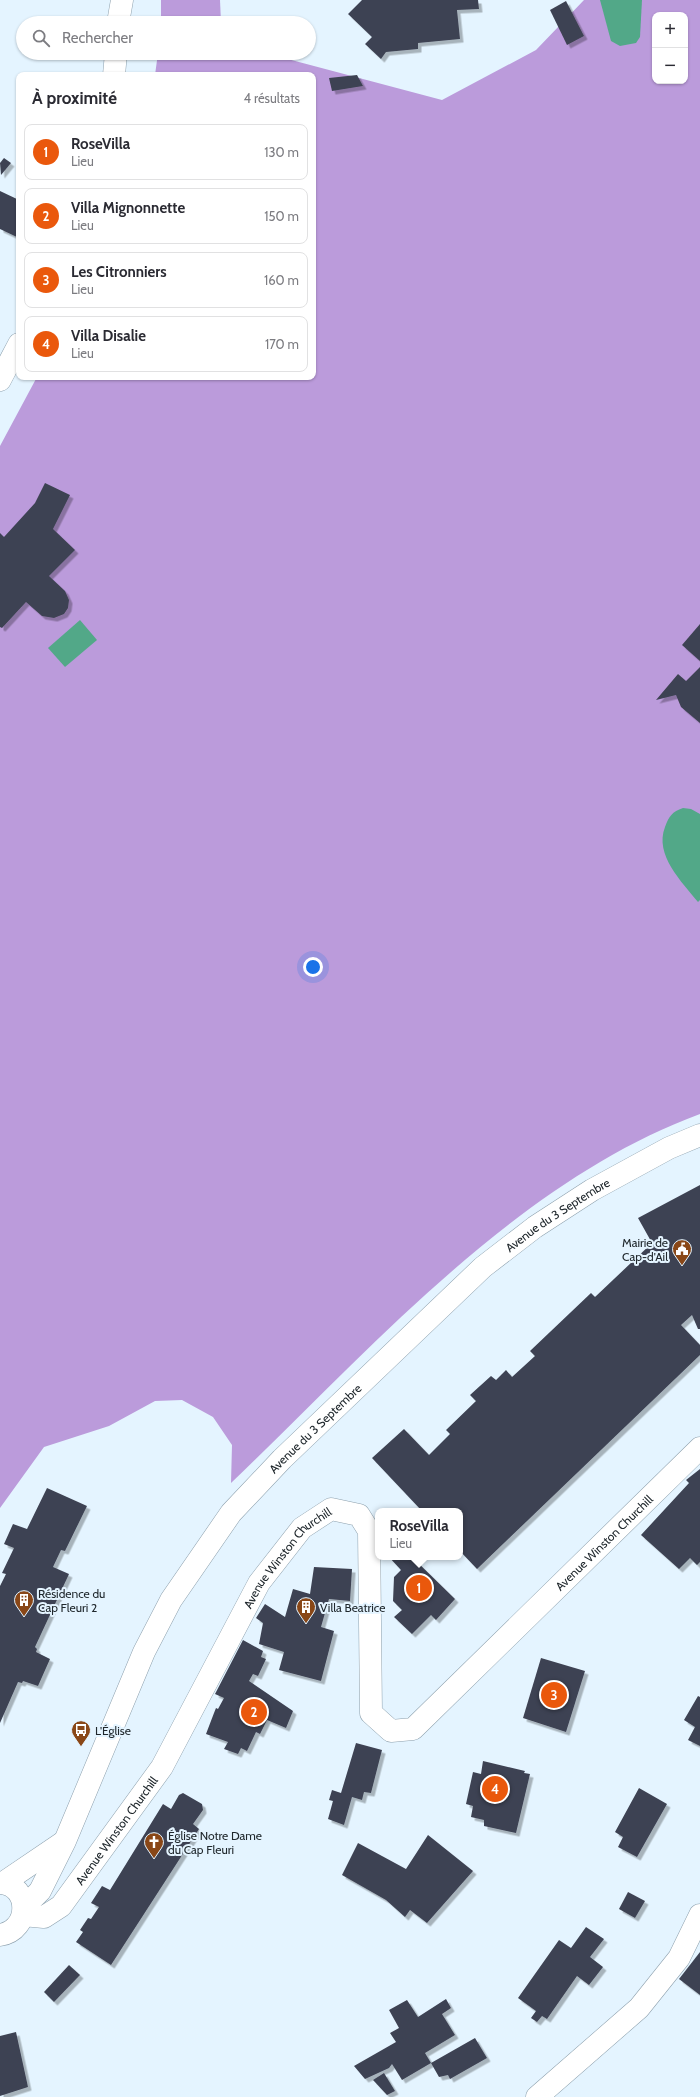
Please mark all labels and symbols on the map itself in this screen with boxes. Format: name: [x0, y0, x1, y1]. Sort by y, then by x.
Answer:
your location: [303, 957, 323, 977]
street label: Avenue du 3 Septembre: [502, 1174, 612, 1255]
place label: Mairie de Cap-d'Ail: [622, 1235, 668, 1264]
public building icon: Mairie de Cap-d'Ail: [671, 1238, 693, 1266]
street label: Avenue du 3 Septembre: [265, 1380, 364, 1476]
street label: Avenue Winston Churchill: [552, 1491, 656, 1593]
street label: Avenue Winston Churchill: [240, 1503, 334, 1611]
pin: 1: [406, 1573, 432, 1603]
place label: Résidence du Cap Fleuri 2: [38, 1586, 105, 1615]
building icon: Résidence du Cap Fleuri 2: [13, 1589, 35, 1617]
building icon: Villa Beatrice: [295, 1596, 317, 1624]
place label: Villa Beatrice: [320, 1600, 385, 1615]
pin: 3: [541, 1680, 567, 1710]
pin: 2: [241, 1697, 267, 1727]
bus stop icon: L'Église: [70, 1719, 92, 1747]
place label: L'Église: [95, 1723, 131, 1738]
street label: Avenue Winston Churchill: [72, 1773, 161, 1887]
pin: 4: [482, 1774, 508, 1804]
place label: Église Notre Dame du Cap Fleuri: [168, 1828, 262, 1857]
church icon: Église Notre Dame du Cap Fleuri: [143, 1831, 165, 1859]

